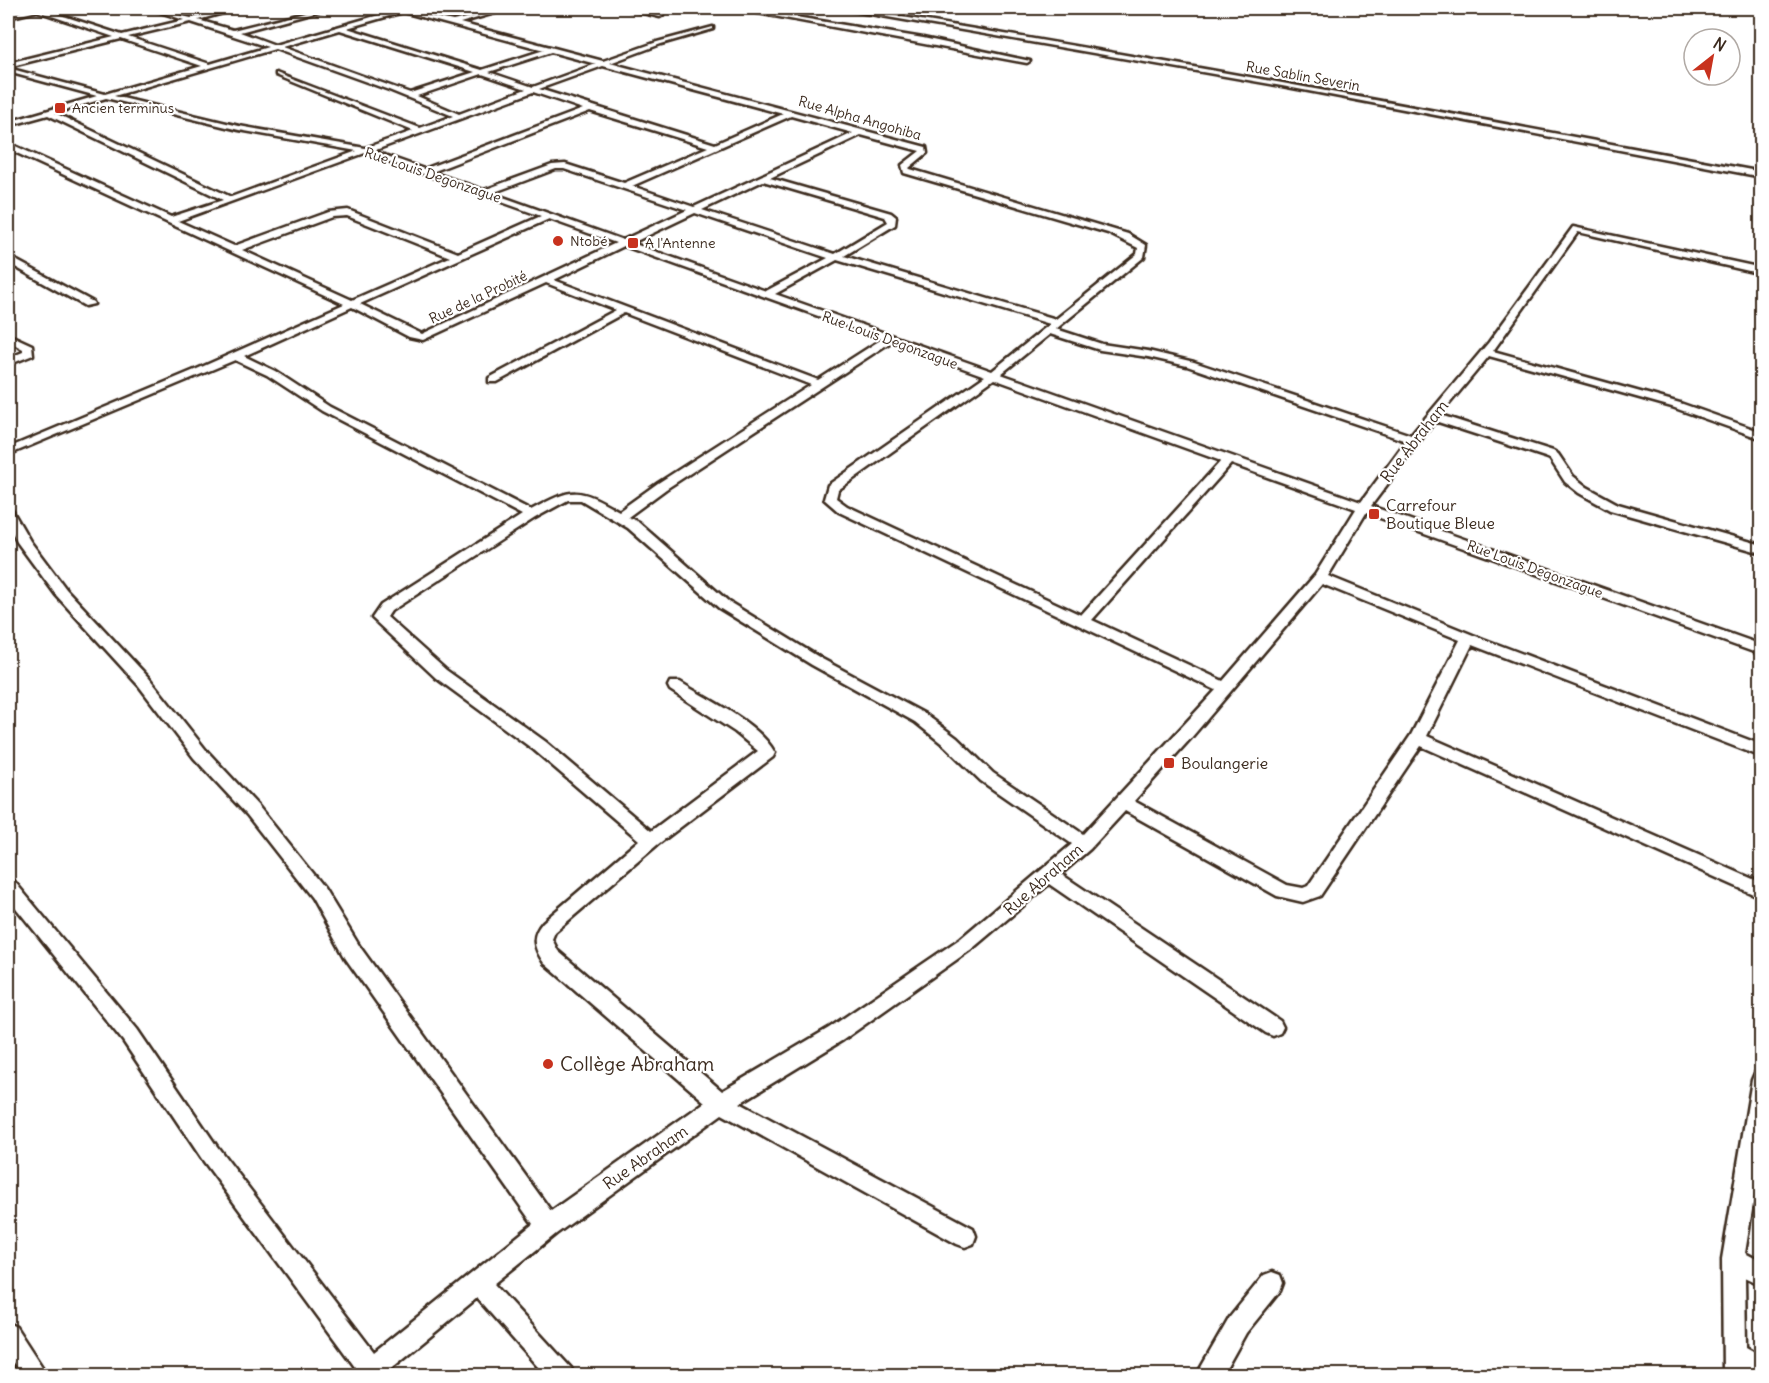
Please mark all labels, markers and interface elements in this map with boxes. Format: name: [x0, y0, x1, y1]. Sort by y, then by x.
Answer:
north arrow: [1682, 27, 1742, 87]
text: N: [1710, 33, 1730, 56]
street label: Rue Sablin Severin: [1244, 57, 1362, 95]
street label: Rue Alpha Angohiba: [796, 92, 924, 144]
place label: Ancien terminus: [72, 99, 174, 117]
marker: Ancien terminus: [53, 101, 67, 115]
street label: Rue Louis Degonzague: [362, 143, 504, 207]
place label: Ntobé: [570, 232, 607, 250]
marker: Ntobé: [551, 234, 565, 248]
place label: A l'Antenne: [645, 234, 715, 252]
marker: A l'Antenne: [626, 236, 640, 250]
street label: Rue de la Probité: [426, 266, 530, 328]
street label: Rue Louis Degonzague: [820, 307, 960, 373]
street label: Rue Abraham: [1376, 396, 1452, 486]
place label: Carrefour Boutique Bleue: [1386, 495, 1495, 533]
marker: Carrefour Boutique Bleue: [1367, 507, 1381, 521]
street label: Rue Louis Degonzague: [1465, 536, 1605, 602]
place label: Boulangerie: [1181, 753, 1268, 773]
marker: Boulangerie: [1162, 756, 1176, 770]
street label: Rue Abraham: [999, 839, 1087, 919]
place label: Collège Abraham: [560, 1051, 714, 1076]
marker: Collège Abraham: [541, 1057, 555, 1071]
street label: Rue Abraham: [599, 1120, 691, 1194]

